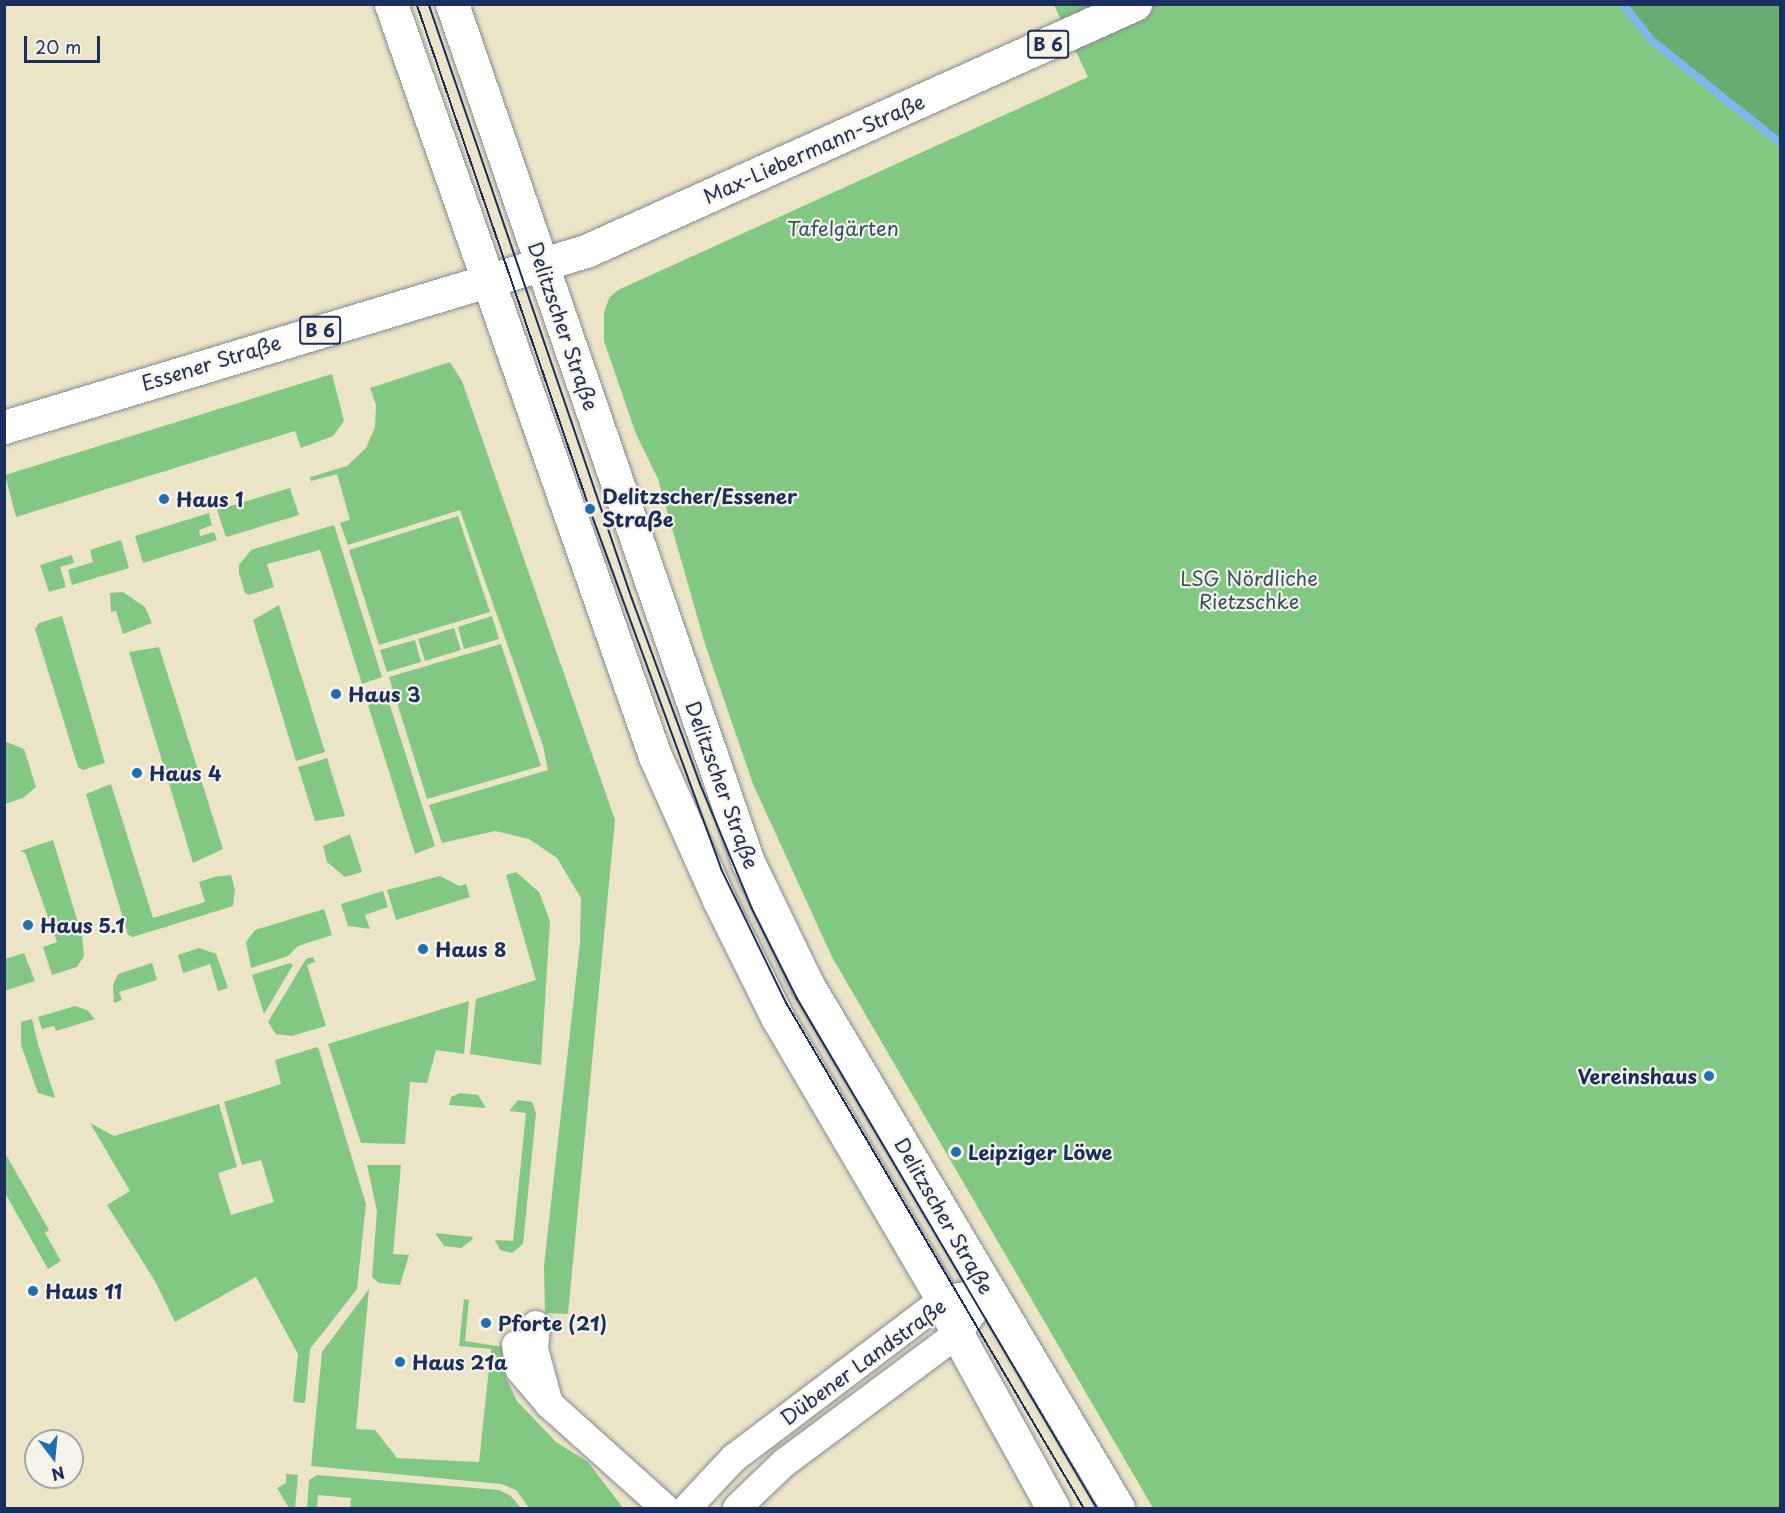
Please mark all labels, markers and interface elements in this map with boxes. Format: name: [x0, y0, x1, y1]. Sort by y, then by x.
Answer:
scale bar: [27, 24, 104, 62]
road number: B 6: [1026, 29, 1070, 59]
text: 20 m: [35, 33, 81, 60]
street label: Max-Liebermann-Straße: [700, 89, 928, 209]
park label: Tafelgärten: [787, 216, 899, 240]
street label: Delitzscher Straße: [523, 238, 603, 414]
road number: B 6: [298, 315, 342, 345]
street label: Essener Straße: [138, 330, 284, 396]
place label: Delitzscher/Essener Straße: [602, 485, 797, 532]
place label: Haus 1: [176, 487, 244, 511]
marker: Haus 1: [157, 492, 171, 506]
marker: Delitzscher/Essener Straße: [583, 502, 597, 516]
park label: LSG Nördliche Rietzschke: [1180, 566, 1318, 613]
place label: Haus 3: [348, 682, 419, 706]
marker: Haus 3: [329, 687, 343, 701]
street label: Delitzscher Straße: [680, 698, 764, 872]
place label: Haus 4: [149, 761, 221, 785]
marker: Haus 4: [130, 766, 144, 780]
place label: Haus 5.1: [40, 913, 125, 937]
marker: Haus 5.1: [21, 918, 35, 932]
place label: Haus 8: [435, 937, 506, 961]
marker: Haus 8: [416, 942, 430, 956]
place label: Vereinshaus: [1577, 1064, 1697, 1088]
marker: Vereinshaus: [1702, 1069, 1716, 1083]
street label: Delitzscher Straße: [889, 1133, 999, 1299]
place label: Leipziger Löwe: [968, 1140, 1113, 1164]
marker: Leipziger Löwe: [949, 1145, 963, 1159]
place label: Haus 11: [45, 1279, 121, 1303]
marker: Haus 11: [26, 1284, 40, 1298]
street label: Dübener Landstraße: [775, 1293, 951, 1431]
place label: Pforte (21): [498, 1311, 608, 1335]
marker: Pforte (21): [479, 1316, 493, 1330]
place label: Haus 21a: [412, 1350, 507, 1374]
marker: Haus 21a: [393, 1355, 407, 1369]
north arrow: [24, 1429, 84, 1489]
text: N: [49, 1461, 68, 1488]

